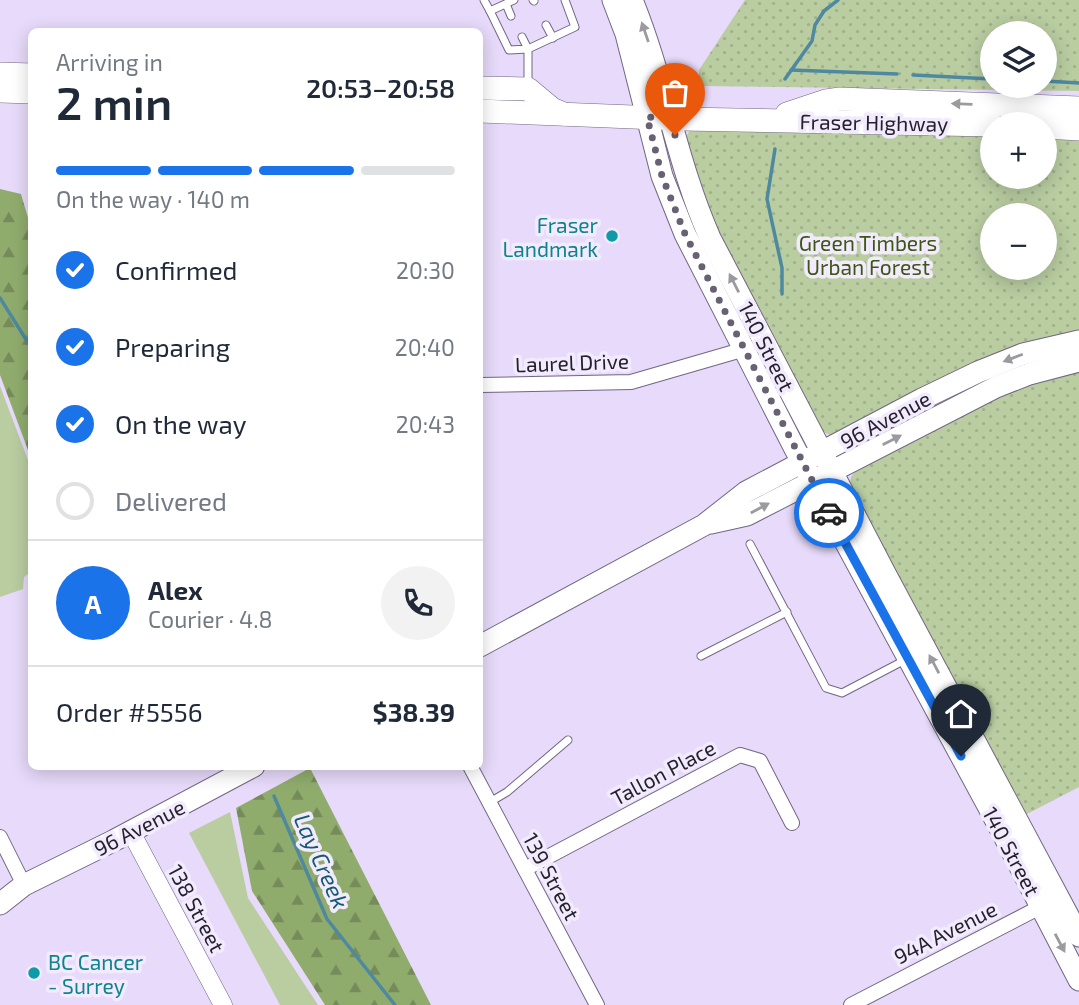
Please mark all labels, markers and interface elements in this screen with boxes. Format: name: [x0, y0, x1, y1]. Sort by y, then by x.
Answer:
map controls: [980, 21, 1057, 280]
button: layers: [980, 21, 1057, 98]
one-way arrow: [639, 22, 650, 43]
text: Arriving in: [56, 48, 163, 76]
pin: [645, 63, 705, 135]
text: 20:53–20:58: [306, 72, 455, 103]
text: 2 min: [56, 74, 172, 129]
icon: bag: [656, 74, 694, 112]
one-way arrow: [951, 98, 973, 109]
street label: Fraser Highway: [800, 108, 948, 136]
button: +: [980, 112, 1057, 189]
text: On the way · 140 m: [56, 185, 250, 213]
button: −: [980, 203, 1057, 280]
place label: Fraser Landmark: [502, 212, 599, 261]
marker: Fraser Landmark: [604, 228, 620, 244]
park label: Green Timbers Urban Forest: [799, 230, 937, 279]
icon: check: [56, 251, 94, 289]
text: Confirmed: [115, 254, 238, 285]
text: 20:30: [396, 256, 455, 284]
one-way arrow: [728, 273, 739, 293]
street label: 140 Street: [734, 297, 800, 395]
icon: check: [56, 328, 94, 366]
text: Preparing: [115, 331, 230, 362]
text: 20:40: [395, 333, 455, 361]
street label: Laurel Drive: [515, 348, 629, 376]
one-way arrow: [1003, 353, 1024, 364]
street label: 96 Avenue: [836, 385, 934, 453]
icon: check: [56, 405, 94, 443]
text: On the way: [115, 408, 246, 439]
text: 20:43: [396, 410, 455, 438]
one-way arrow: [882, 435, 902, 446]
courier: [794, 478, 864, 548]
text: Delivered: [115, 485, 227, 516]
icon: car: [810, 494, 848, 532]
one-way arrow: [751, 503, 771, 515]
button: phone: [381, 566, 455, 640]
text: Alex: [148, 574, 203, 605]
text: A: [85, 588, 101, 619]
text: Courier · 4.8: [148, 605, 272, 633]
one-way arrow: [928, 654, 940, 674]
pin: [931, 684, 991, 756]
icon: home: [942, 695, 980, 733]
text: Order #5556: [56, 696, 203, 727]
text: $38.39: [373, 696, 455, 727]
street label: Tallon Place: [607, 734, 719, 810]
street label: 96 Avenue: [89, 793, 189, 861]
street label: 140 Street: [978, 802, 1046, 900]
water label: Lay Creek: [289, 809, 355, 913]
street label: 139 Street: [519, 828, 585, 924]
street label: 138 Street: [163, 860, 231, 956]
street label: 94A Avenue: [889, 895, 1001, 969]
one-way arrow: [1054, 933, 1066, 953]
place label: BC Cancer - Surrey: [48, 949, 144, 998]
marker: BC Cancer - Surrey: [26, 965, 42, 981]

